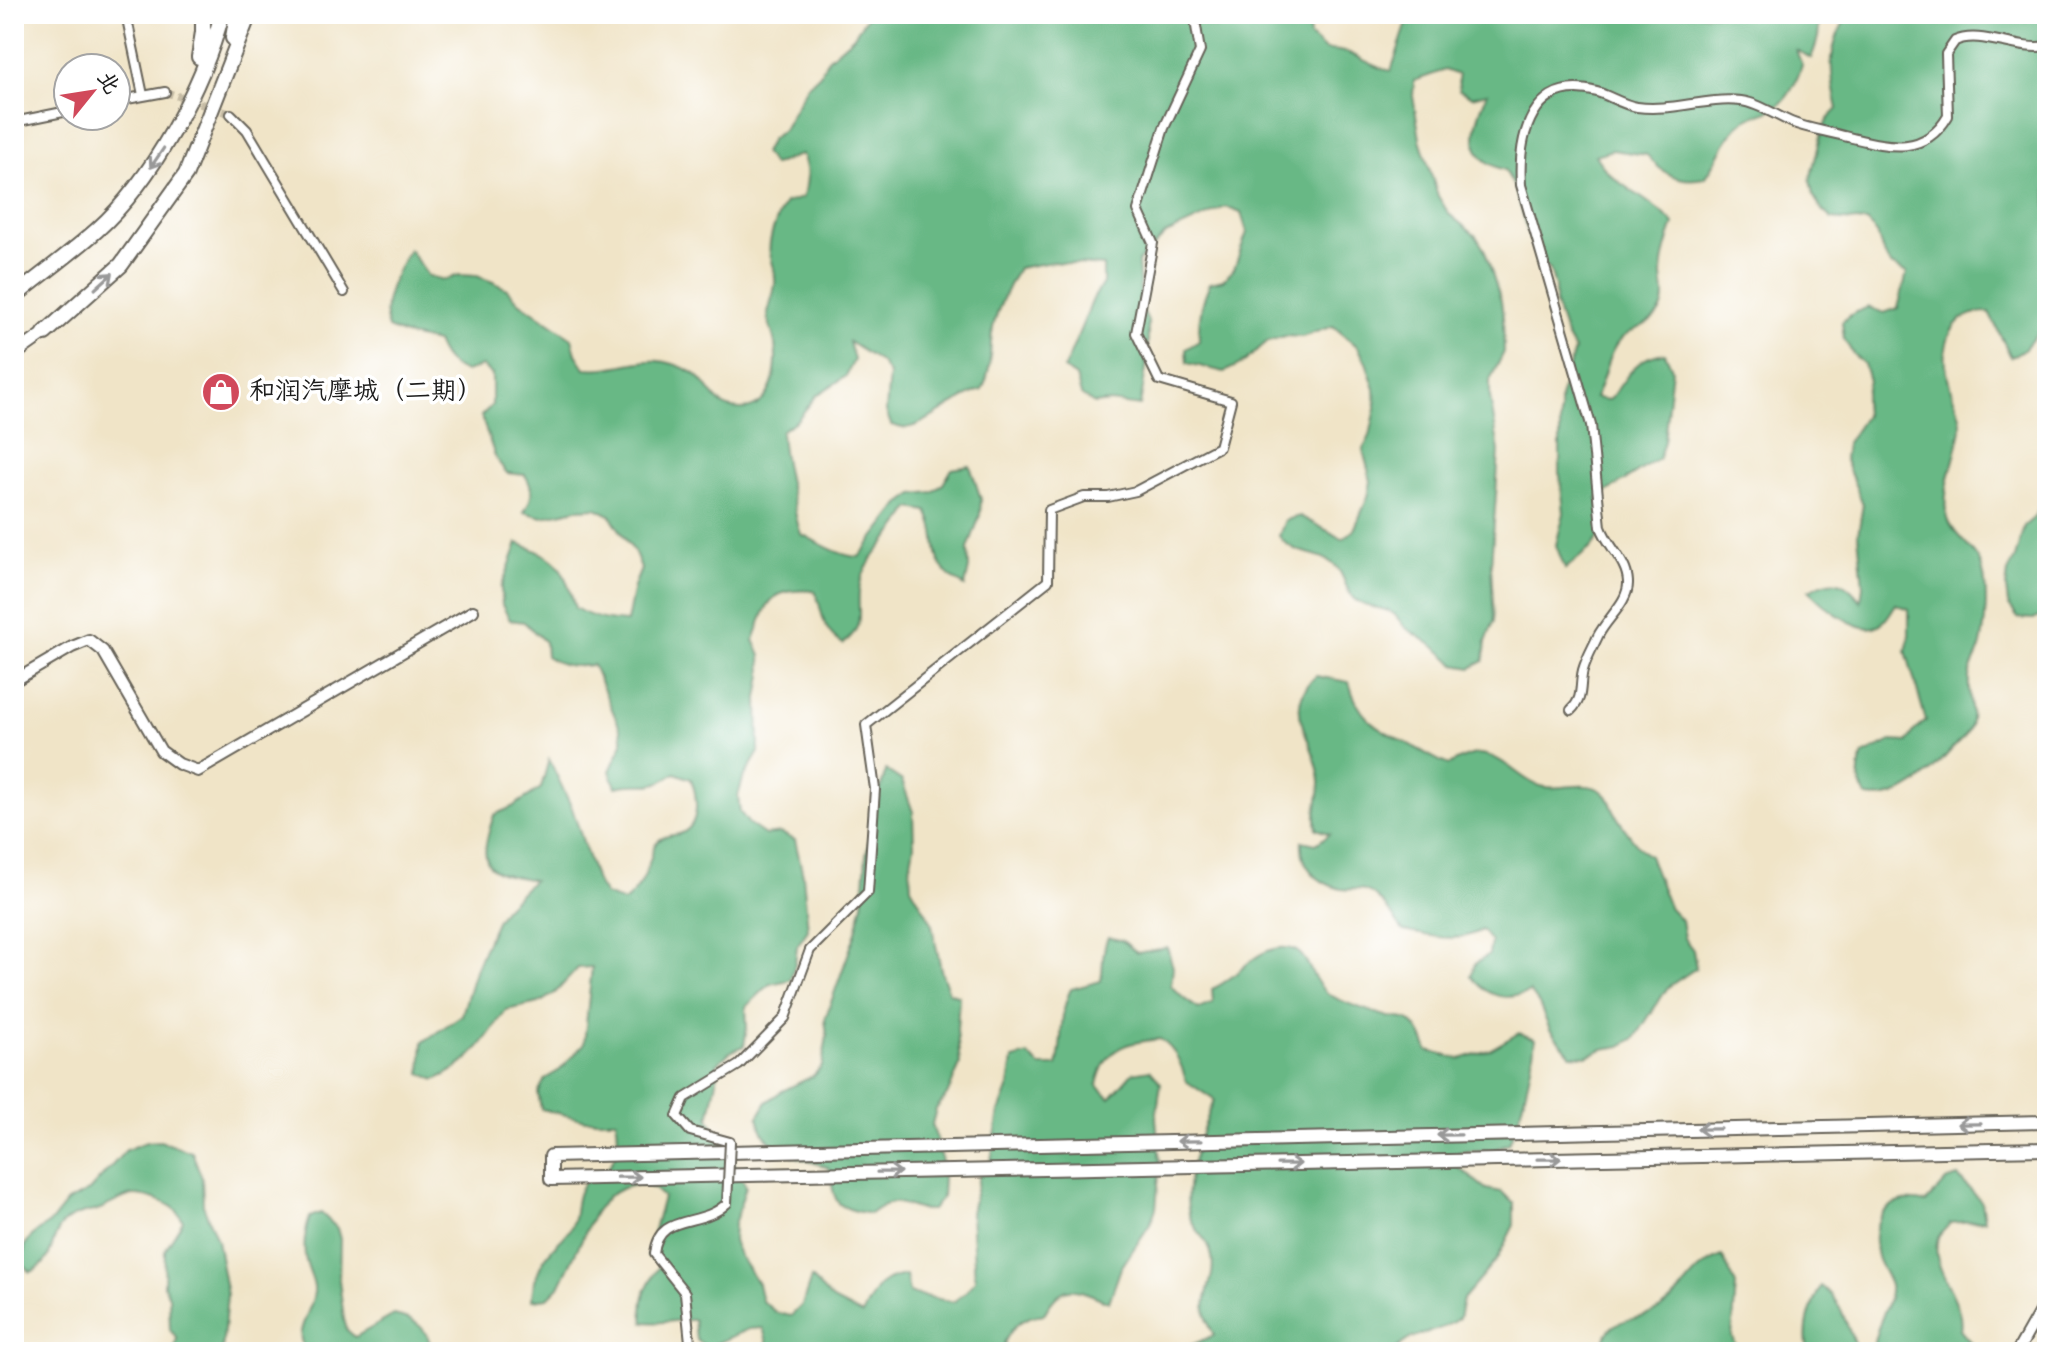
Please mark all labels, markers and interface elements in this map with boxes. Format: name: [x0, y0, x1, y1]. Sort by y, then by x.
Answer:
north arrow: [52, 52, 132, 132]
text: 北: [86, 65, 128, 102]
one-way arrow: [149, 146, 165, 168]
one-way arrow: [93, 273, 113, 291]
shop icon: 和润汽摩城（二期）: [200, 371, 242, 413]
place label: 和润汽摩城（二期）: [249, 371, 483, 413]
one-way arrow: [1956, 1116, 1983, 1131]
one-way arrow: [1696, 1122, 1723, 1137]
one-way arrow: [1436, 1128, 1463, 1143]
one-way arrow: [1176, 1134, 1203, 1149]
one-way arrow: [1535, 1151, 1562, 1167]
one-way arrow: [1275, 1156, 1302, 1172]
one-way arrow: [875, 1164, 902, 1180]
one-way arrow: [615, 1170, 642, 1185]

